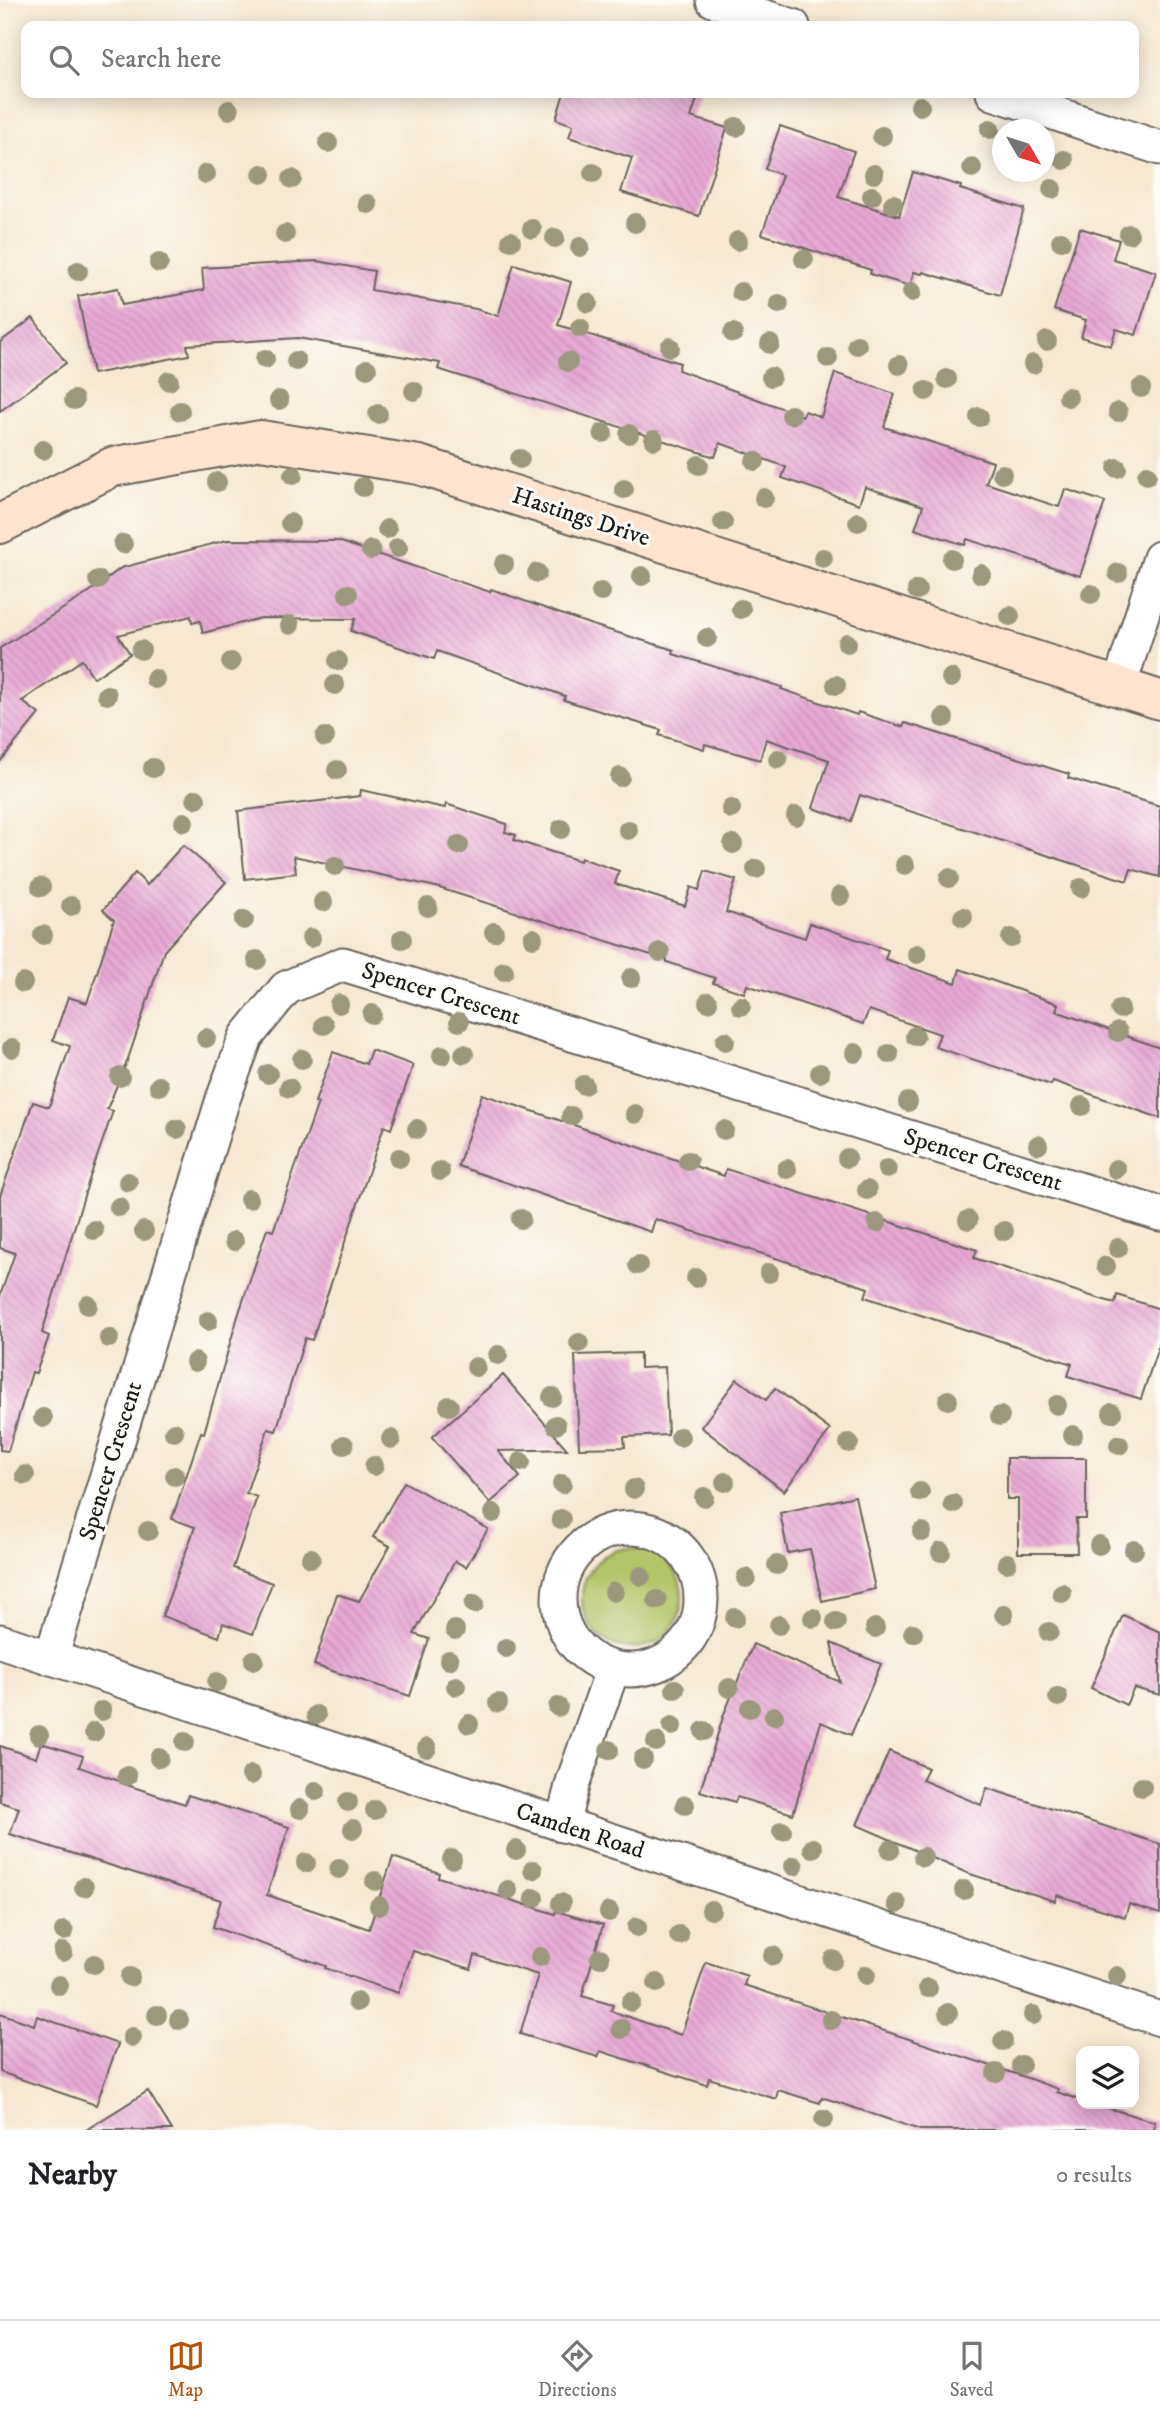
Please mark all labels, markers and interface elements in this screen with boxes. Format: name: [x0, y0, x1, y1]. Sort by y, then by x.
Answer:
search box: [21, 21, 1139, 98]
icon: search: [45, 41, 83, 79]
text: Search here: [101, 43, 221, 76]
north arrow: [992, 119, 1055, 182]
street label: Hastings Drive: [508, 481, 654, 553]
street label: Spencer Crescent: [358, 956, 524, 1032]
street label: Spencer Crescent: [900, 1122, 1066, 1198]
street label: Spencer Crescent: [73, 1378, 149, 1544]
street label: Camden Road: [512, 1796, 648, 1866]
map controls: [1076, 2046, 1139, 2109]
button: layers: [1076, 2046, 1139, 2109]
text: Nearby: [28, 2157, 117, 2194]
text: 0 results: [1056, 2161, 1132, 2190]
tab: Map: [167, 2337, 205, 2402]
tab: Directions: [538, 2337, 617, 2402]
tab: Saved: [950, 2337, 993, 2402]

